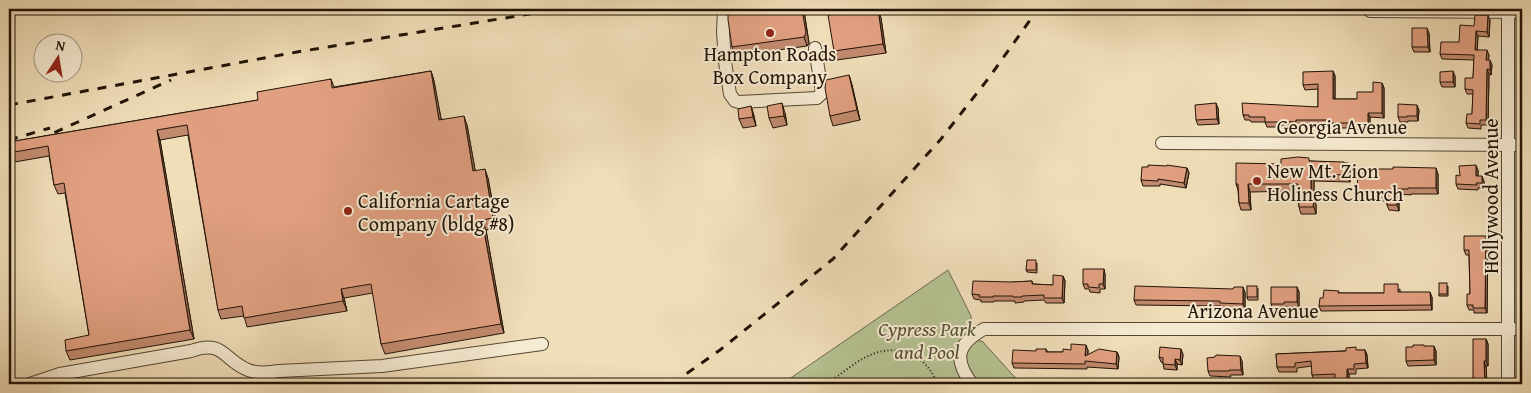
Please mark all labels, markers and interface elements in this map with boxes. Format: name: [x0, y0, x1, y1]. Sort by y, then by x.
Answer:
marker: Hampton Roads Box Company: [764, 27, 776, 39]
north arrow: [32, 32, 82, 82]
text: N: [54, 35, 68, 56]
place label: Hampton Roads Box Company: [704, 39, 836, 91]
street label: Georgia Avenue: [1277, 112, 1407, 141]
street label: Hollywood Avenue: [1476, 118, 1505, 274]
place label: New Mt. Zion Holiness Church: [1267, 156, 1403, 208]
marker: New Mt. Zion Holiness Church: [1251, 175, 1263, 187]
place label: California Cartage Company (bldg #8): [358, 186, 514, 238]
marker: California Cartage Company (bldg #8): [342, 205, 354, 217]
street label: Arizona Avenue: [1187, 296, 1319, 325]
park label: Cypress Park and Pool: [878, 314, 977, 366]

